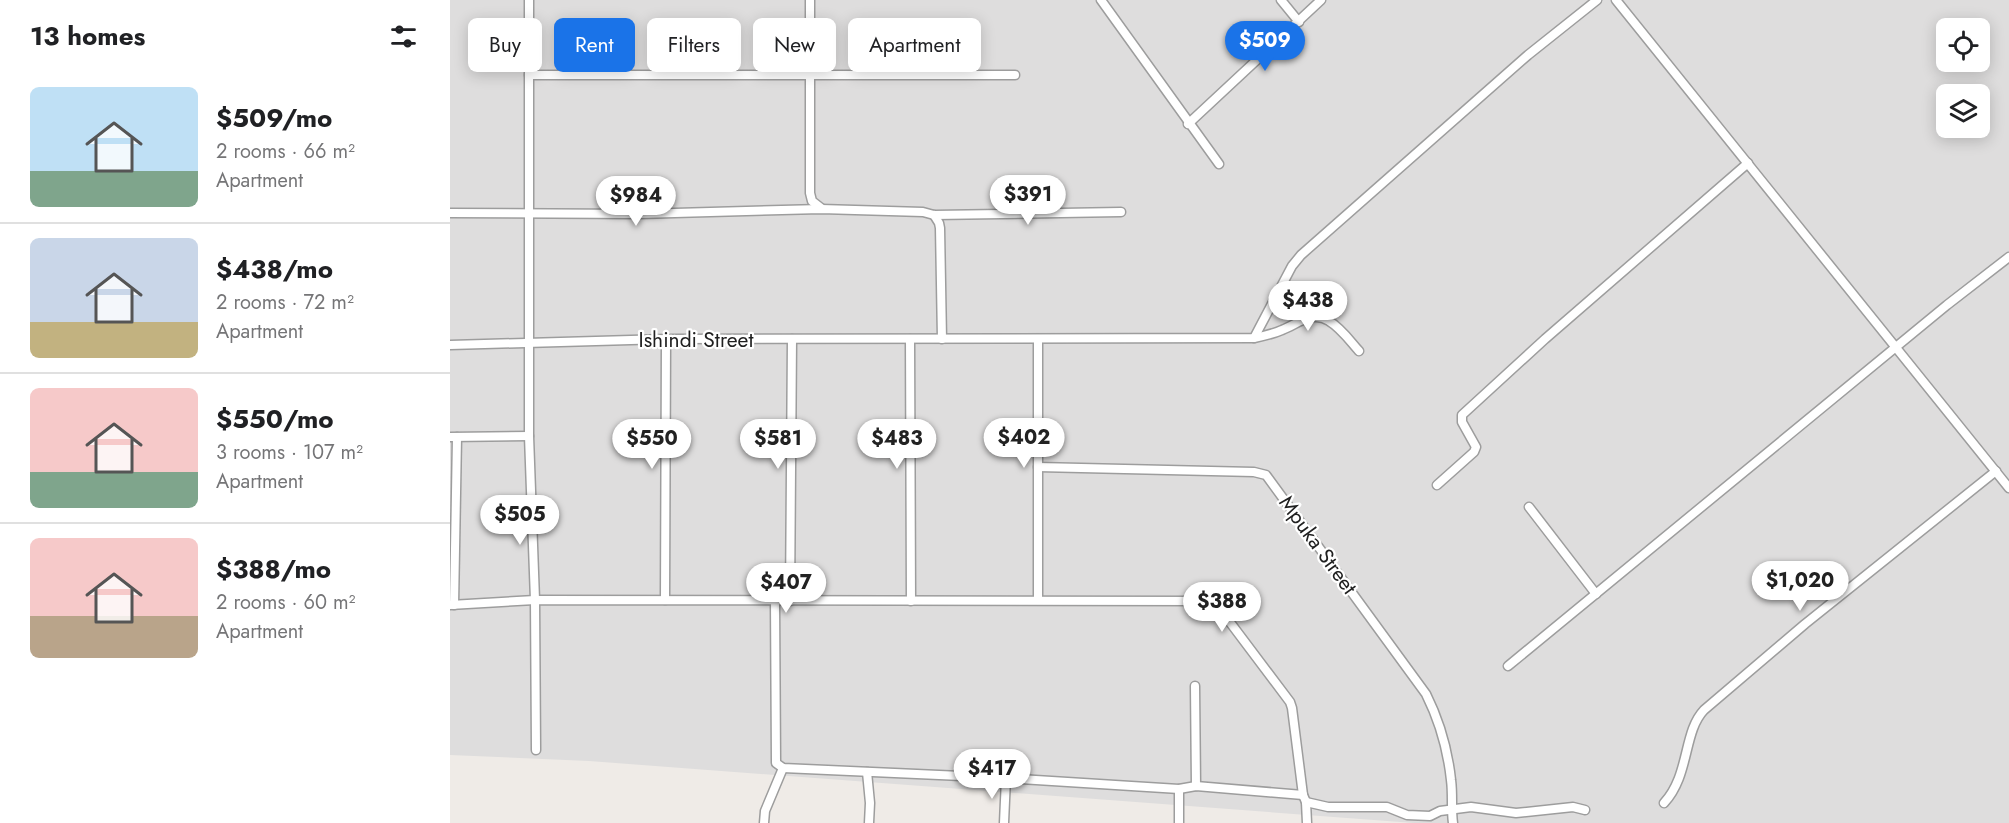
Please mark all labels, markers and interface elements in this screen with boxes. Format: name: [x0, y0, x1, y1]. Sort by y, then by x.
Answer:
text: 13 homes: [30, 17, 145, 55]
chip: Buy: [468, 18, 542, 72]
chip: Rent: [554, 18, 635, 72]
chip: Filters: [647, 18, 741, 72]
chip: New: [753, 18, 836, 72]
chip: Apartment: [848, 18, 981, 72]
map controls: [1936, 18, 1990, 138]
button: locate: [1936, 18, 1990, 72]
icon: filters: [387, 20, 420, 53]
pin: $509: [1229, 21, 1301, 72]
text: $509: [1239, 26, 1291, 55]
button: layers: [1936, 84, 1990, 138]
text: $509/mo: [216, 99, 332, 137]
icon: home: [78, 111, 150, 183]
text: 2 rooms · 66 m²: [216, 137, 355, 166]
text: Apartment: [216, 166, 303, 195]
pin: $391: [992, 175, 1064, 226]
pin: $984: [600, 176, 672, 227]
text: $391: [1004, 180, 1052, 209]
text: $984: [610, 181, 662, 210]
text: $438/mo: [216, 250, 333, 288]
icon: home: [78, 262, 150, 334]
pin: $438: [1272, 281, 1344, 332]
text: $438: [1282, 286, 1334, 315]
text: 2 rooms · 72 m²: [216, 288, 354, 317]
text: Apartment: [216, 317, 303, 346]
street label: Ishindi Street: [639, 325, 753, 355]
text: $550/mo: [216, 400, 334, 438]
icon: home: [78, 412, 150, 484]
pin: $402: [988, 418, 1060, 469]
pin: $550: [616, 419, 688, 470]
pin: $581: [742, 419, 814, 470]
pin: $483: [861, 419, 933, 470]
text: $402: [998, 423, 1050, 452]
text: $550: [626, 424, 678, 453]
text: $581: [754, 424, 802, 453]
text: $483: [871, 424, 923, 453]
text: 3 rooms · 107 m²: [216, 438, 363, 467]
text: Apartment: [216, 467, 303, 496]
street label: Mpuka Street: [1272, 489, 1364, 601]
pin: $505: [484, 495, 556, 546]
text: $505: [494, 500, 546, 529]
text: $388/mo: [216, 550, 331, 588]
pin: $1,020: [1751, 561, 1849, 612]
icon: home: [78, 562, 150, 634]
pin: $407: [750, 563, 822, 614]
text: $1,020: [1766, 566, 1834, 595]
text: $407: [760, 568, 812, 597]
pin: $388: [1186, 582, 1258, 633]
text: $388: [1197, 587, 1247, 616]
text: 2 rooms · 60 m²: [216, 588, 355, 617]
text: Apartment: [216, 617, 303, 646]
pin: $417: [956, 749, 1028, 800]
text: $417: [968, 754, 1016, 783]

